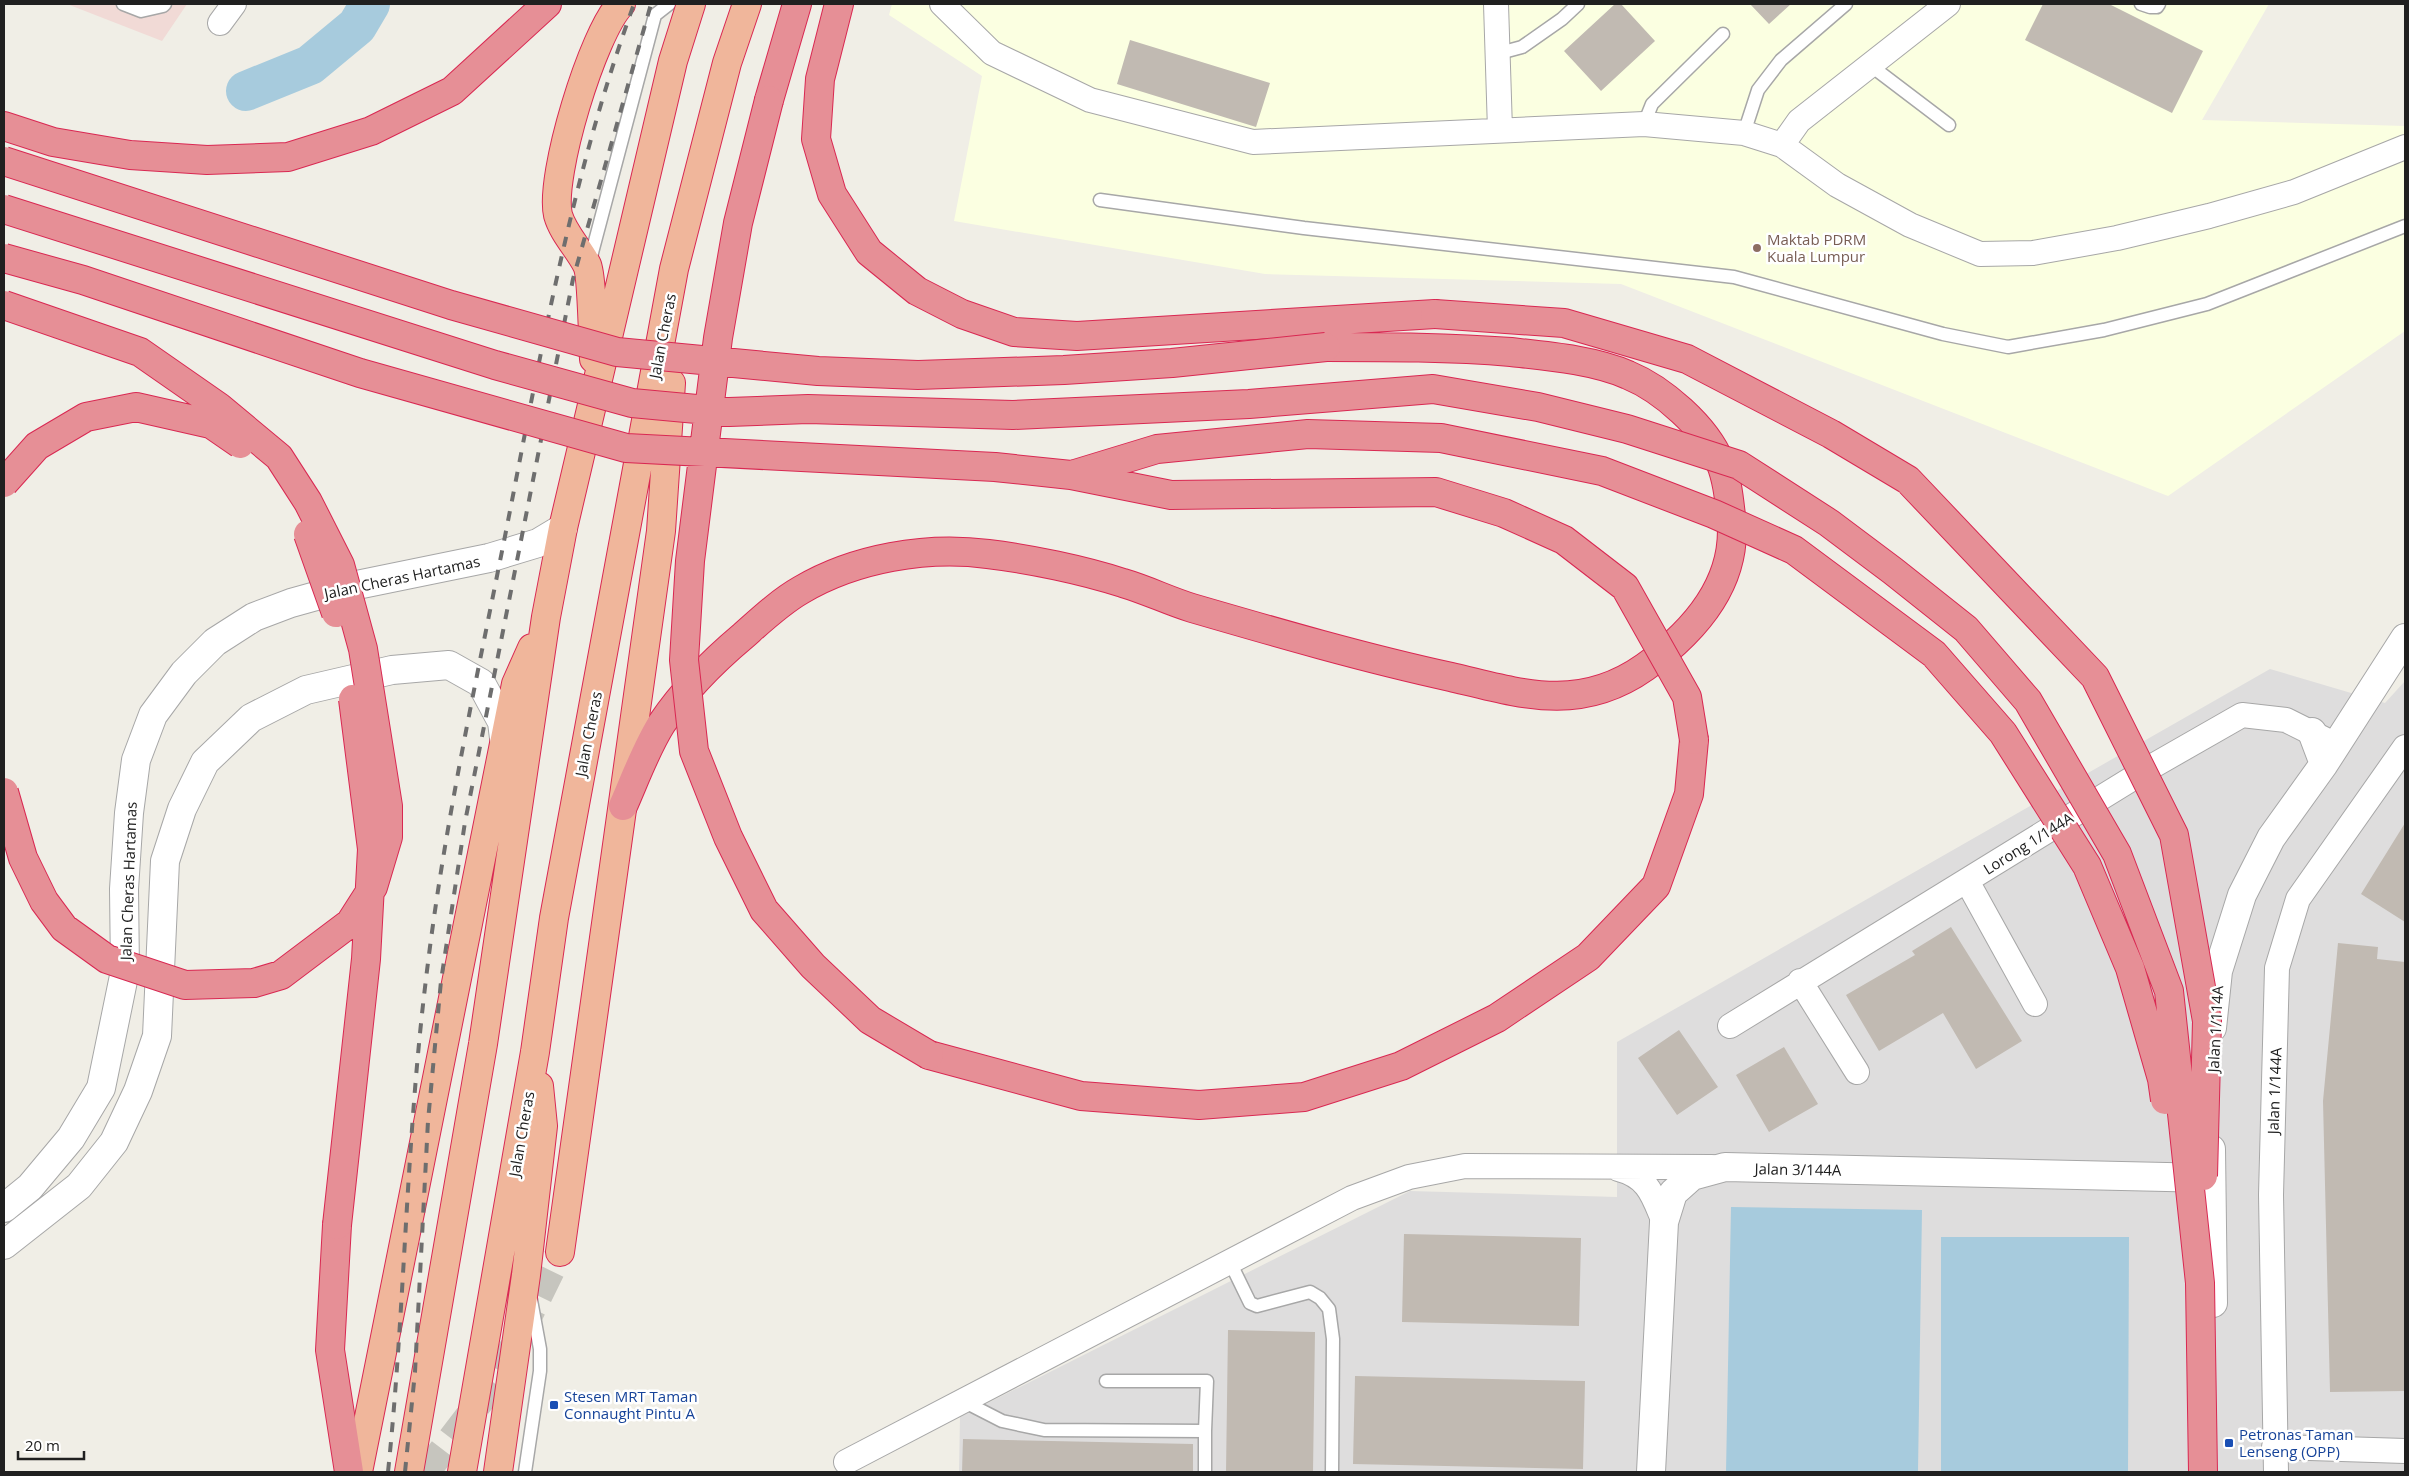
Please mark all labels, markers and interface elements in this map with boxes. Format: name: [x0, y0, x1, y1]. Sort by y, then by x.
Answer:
place label: Maktab PDRM Kuala Lumpur: [1767, 229, 1866, 266]
marker: Maktab PDRM Kuala Lumpur: [1751, 242, 1763, 254]
street label: Jalan Cheras: [644, 292, 680, 382]
street label: Jalan Cheras Hartamas: [320, 551, 482, 604]
street label: Jalan Cheras: [570, 690, 606, 780]
street label: Jalan Cheras Hartamas: [115, 801, 141, 963]
street label: Lorong 1/144A: [1979, 807, 2077, 879]
street label: Jalan 1/114A: [2203, 985, 2227, 1075]
street label: Jalan 1/144A: [2262, 1047, 2286, 1137]
street label: Jalan Cheras: [503, 1090, 538, 1180]
street label: Jalan 3/144A: [1752, 1158, 1842, 1180]
place label: Stesen MRT Taman Connaught Pintu A: [564, 1386, 698, 1423]
marker: Stesen MRT Taman Connaught Pintu A: [548, 1399, 560, 1411]
place label: Petronas Taman Lenseng (OPP): [2239, 1424, 2354, 1461]
scale bar: [18, 1428, 84, 1460]
text: 20 m: [25, 1435, 60, 1455]
marker: Petronas Taman Lenseng (OPP): [2223, 1437, 2235, 1449]

